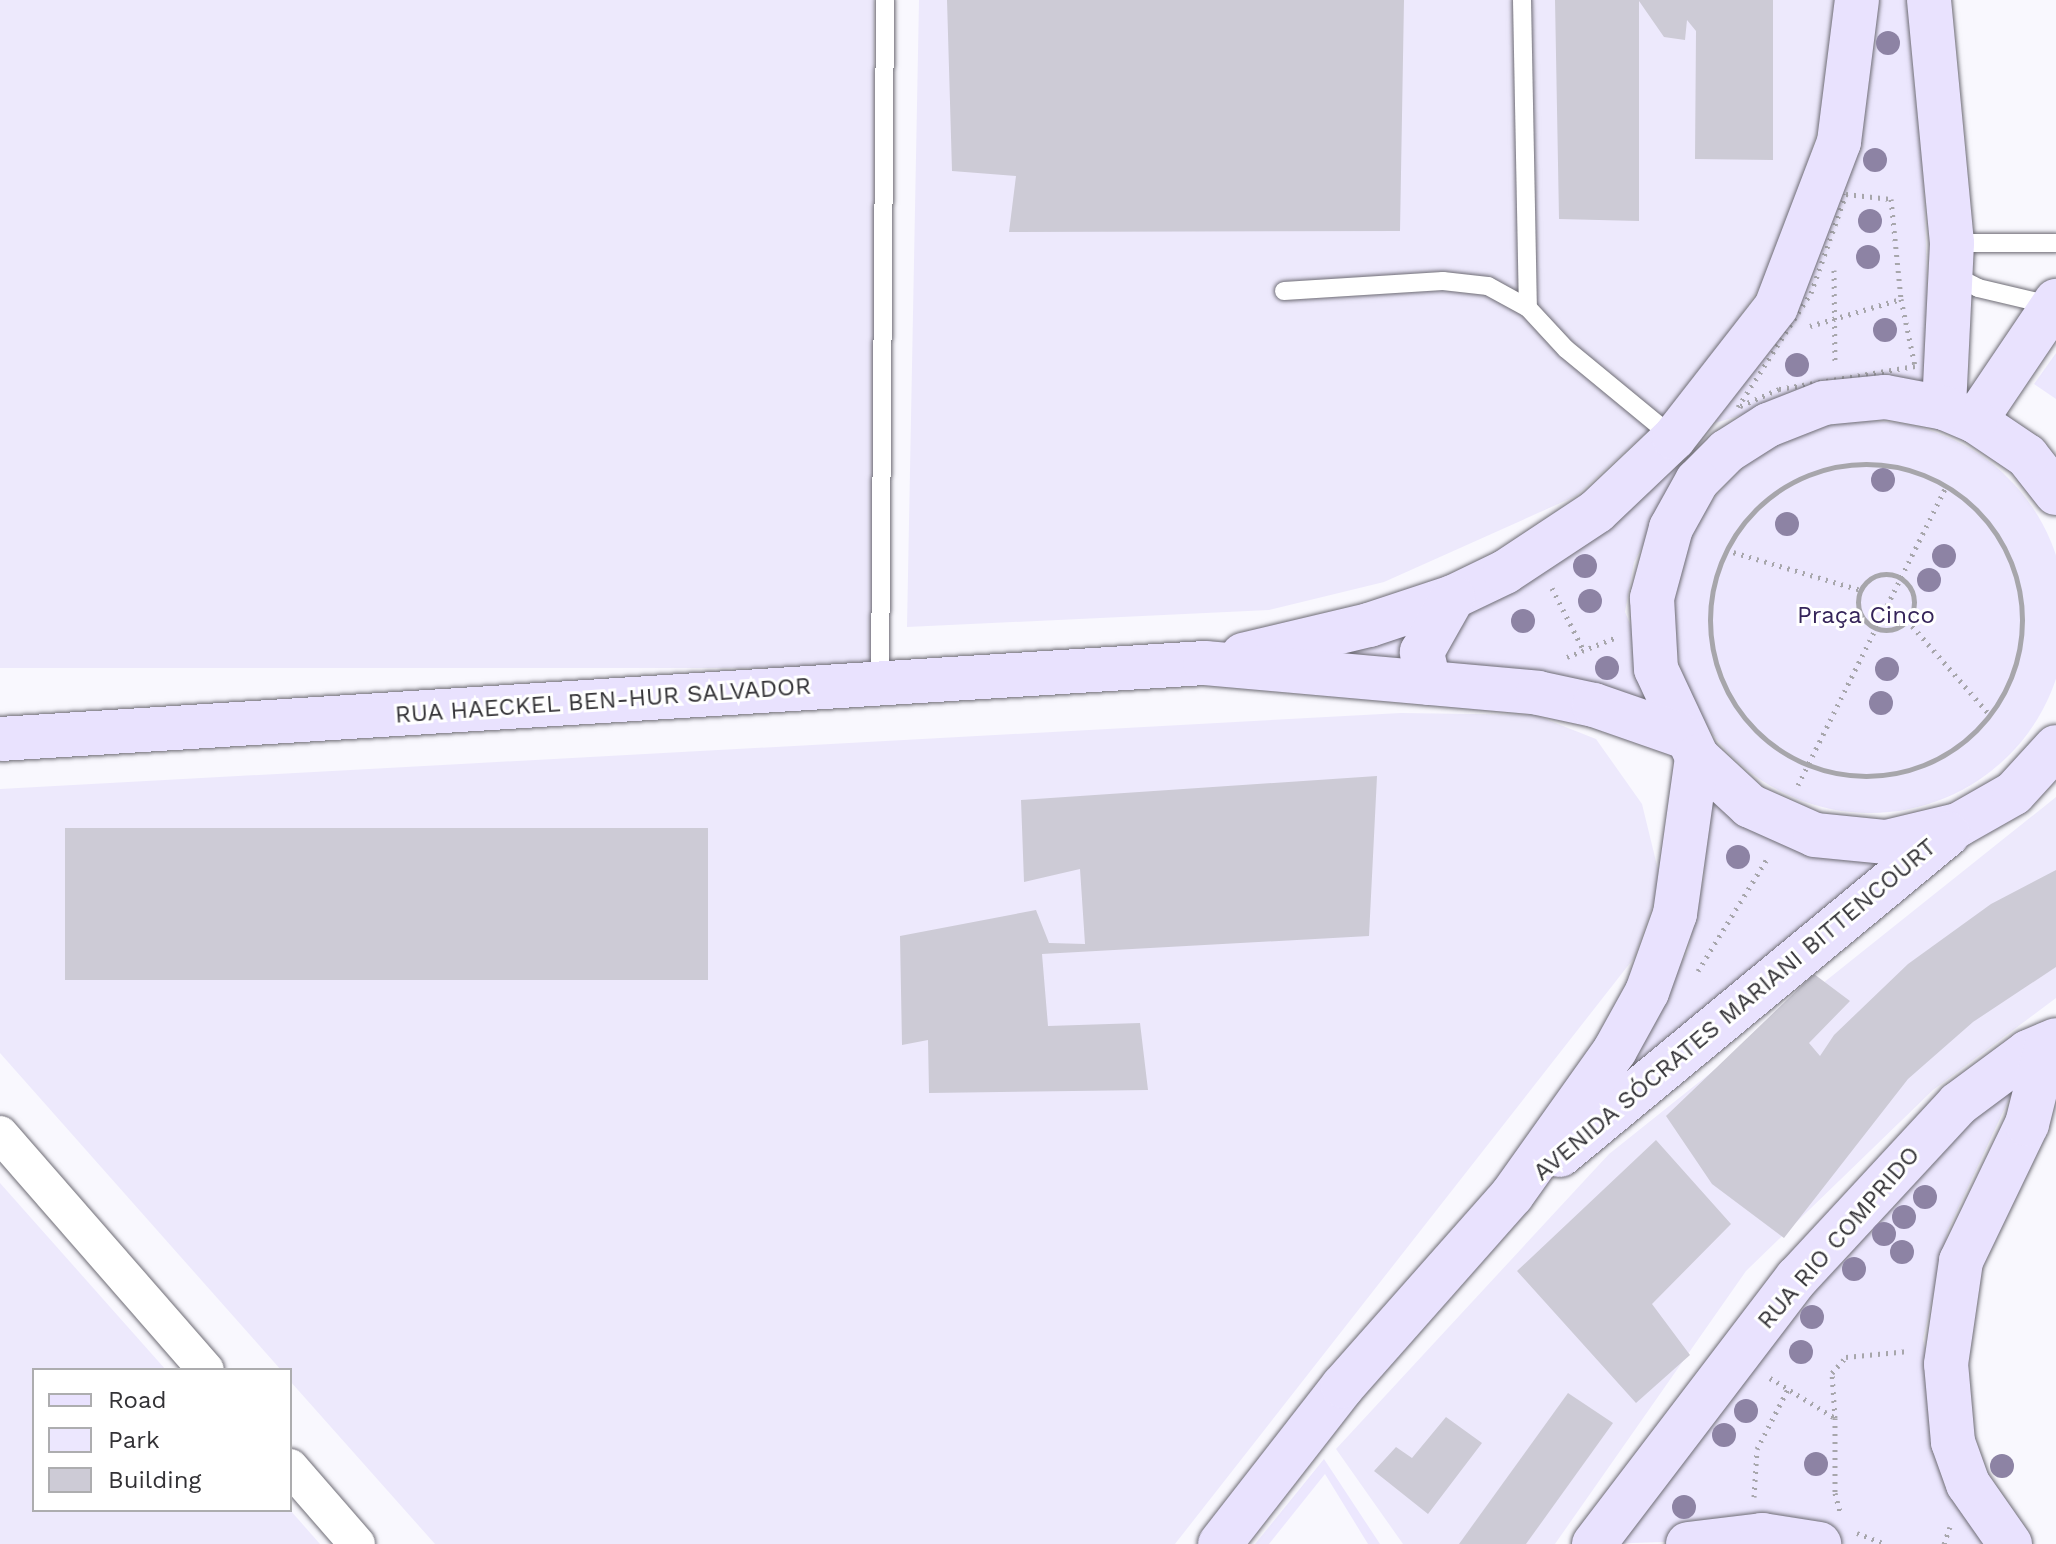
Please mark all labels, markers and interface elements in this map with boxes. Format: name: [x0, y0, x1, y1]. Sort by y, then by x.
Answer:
park label: Praça Cinco: [1797, 602, 1935, 630]
street label: RUA HAECKEL BEN-HUR SALVADOR: [393, 672, 813, 730]
street label: AVENIDA SÓCRATES MARIANI BITTENCOURT: [1527, 833, 1943, 1187]
street label: RUA RIO COMPRIDO: [1752, 1140, 1926, 1336]
legend: [32, 1368, 292, 1512]
text: Road: [108, 1386, 167, 1414]
text: Park: [108, 1426, 160, 1454]
text: Building: [108, 1466, 201, 1494]

